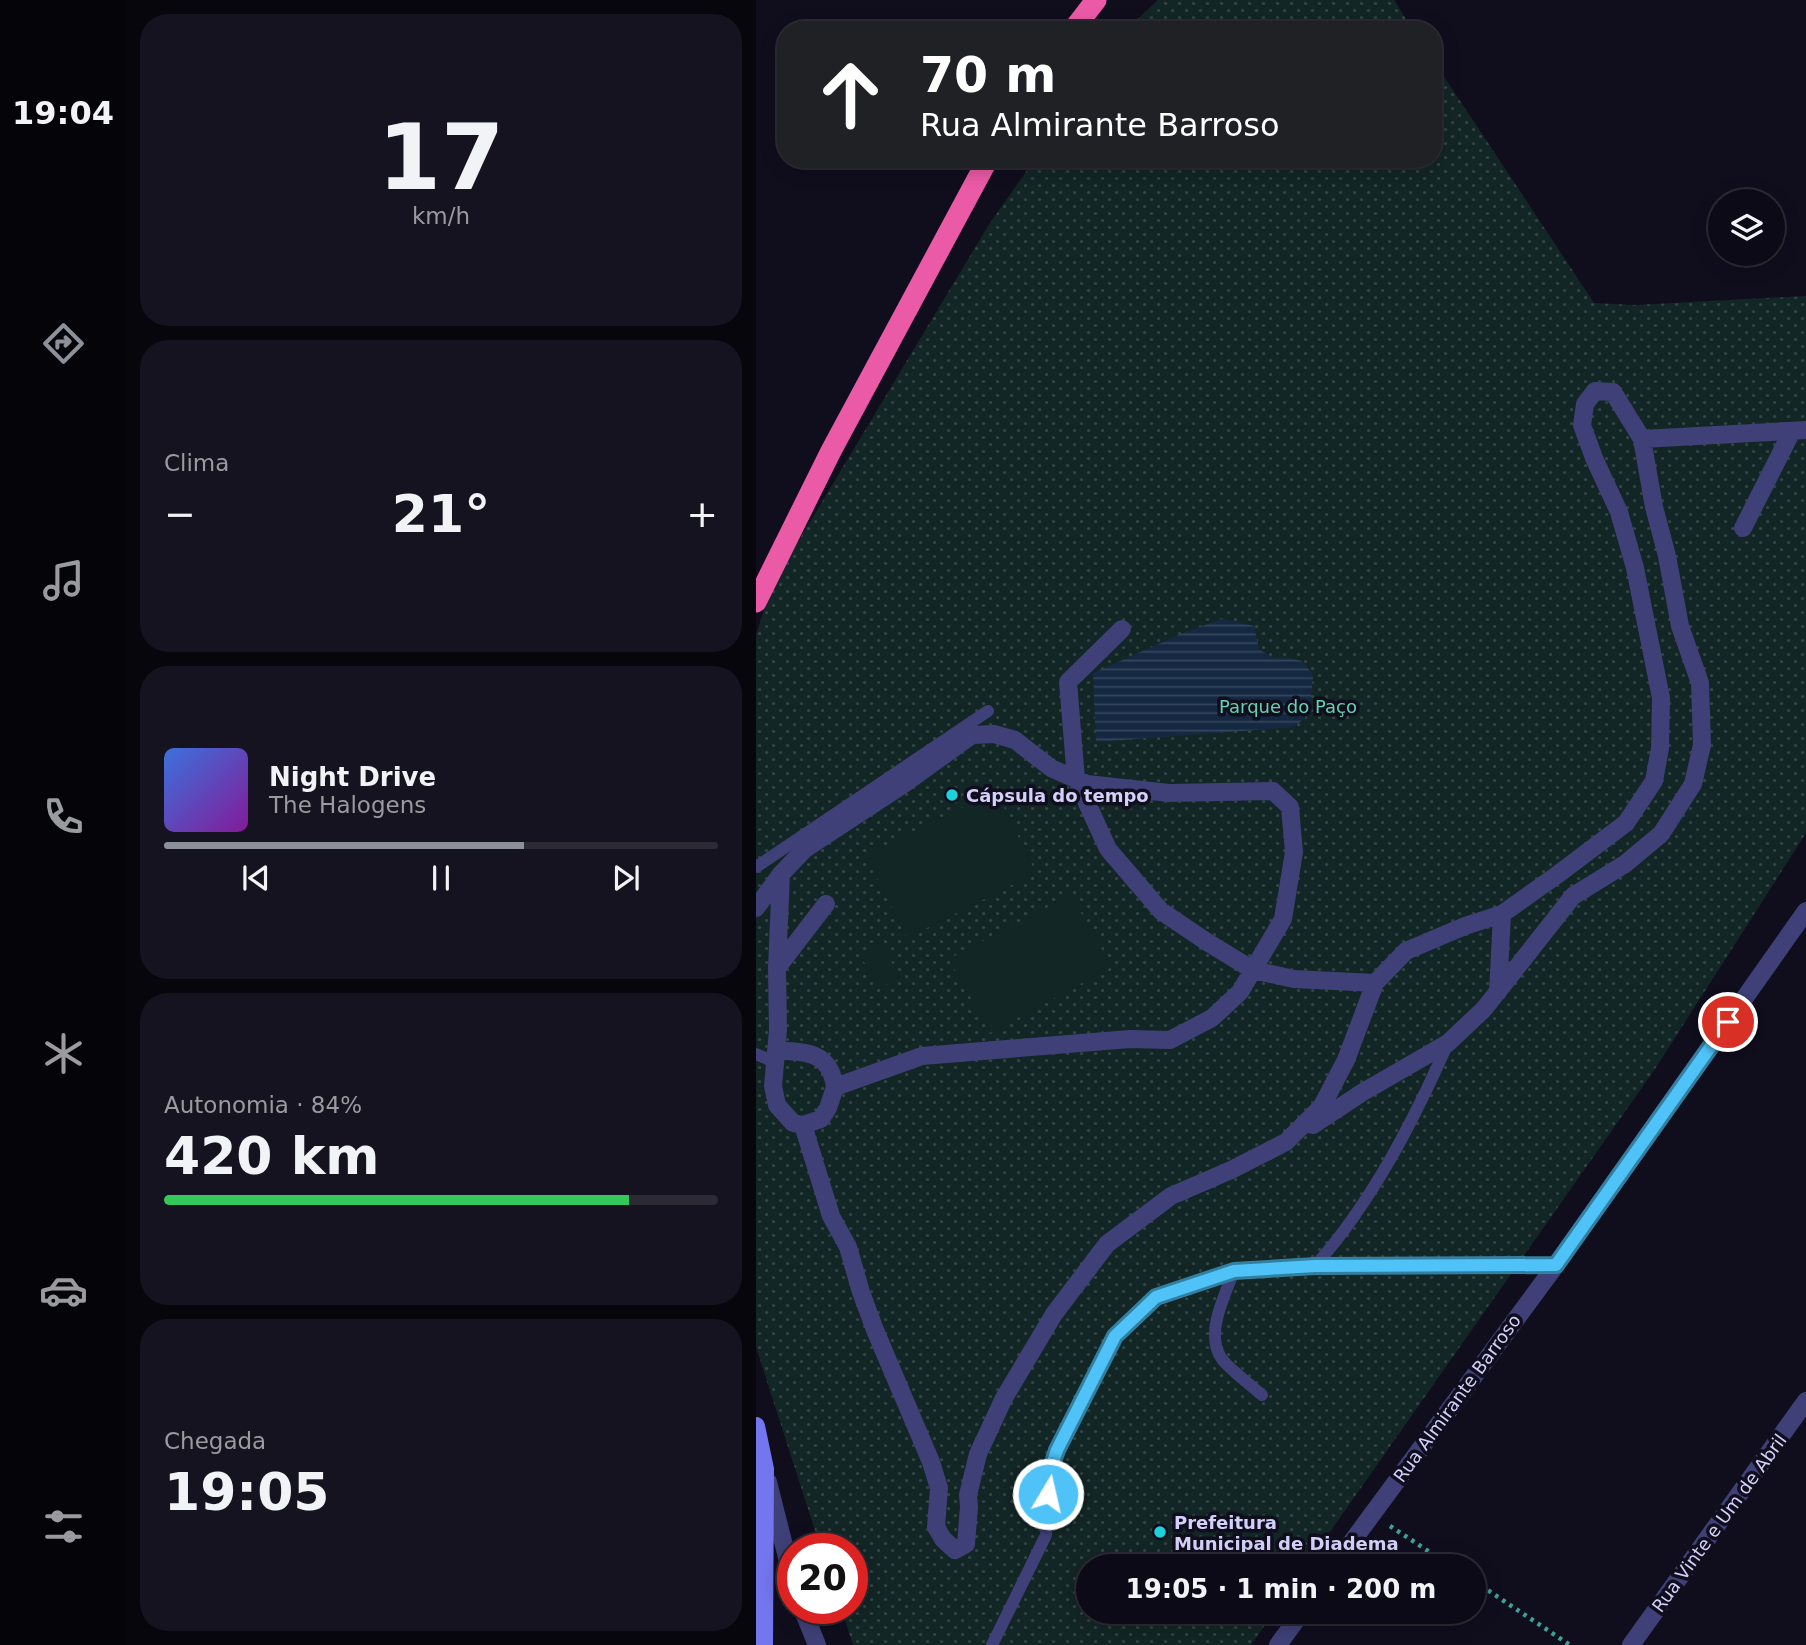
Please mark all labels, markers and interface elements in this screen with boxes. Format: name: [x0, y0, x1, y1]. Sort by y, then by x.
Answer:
text: 70 m: [920, 47, 1056, 104]
icon: ahead: [805, 49, 896, 140]
text: 19:04: [12, 94, 114, 132]
text: 17: [378, 105, 504, 210]
text: Rua Almirante Barroso: [920, 106, 1280, 144]
map controls: [1708, 189, 1785, 266]
button: layers: [1708, 189, 1785, 266]
text: km/h: [412, 203, 470, 229]
icon: directions: [39, 319, 88, 368]
text: Clima: [164, 450, 229, 476]
text: 21°: [392, 484, 490, 544]
text: −: [164, 492, 196, 536]
text: +: [686, 492, 718, 536]
icon: music: [39, 556, 88, 605]
park label: Parque do Paço: [1219, 696, 1357, 717]
text: Night Drive: [269, 762, 436, 792]
place label: Cápsula do tempo: [966, 785, 1149, 806]
marker: Cápsula do tempo: [944, 787, 960, 803]
icon: phone: [39, 792, 88, 841]
text: The Halogens: [269, 792, 426, 818]
icon: previous: [237, 859, 275, 897]
icon: pause: [422, 859, 460, 897]
icon: next: [607, 859, 645, 897]
pin: [1698, 992, 1758, 1052]
icon: arrive: [1709, 1003, 1747, 1041]
icon: climate: [39, 1029, 88, 1078]
text: Autonomia · 84%: [164, 1092, 362, 1118]
text: 420 km: [164, 1126, 379, 1186]
icon: car: [39, 1266, 88, 1315]
street label: Rua Almirante Barroso: [1389, 1310, 1525, 1486]
text: Chegada: [164, 1428, 266, 1454]
street label: Rua Vinte e Um de Abril: [1647, 1430, 1791, 1616]
position arrow: [1011, 1457, 1085, 1531]
text: 19:05: [164, 1462, 330, 1522]
icon: filters: [39, 1502, 88, 1551]
place label: Prefeitura Municipal de Diadema: [1174, 1512, 1399, 1554]
marker: Prefeitura Municipal de Diadema: [1152, 1524, 1168, 1540]
speed limit sign: 20: [777, 1533, 868, 1624]
text: 19:05 · 1 min · 200 m: [1126, 1574, 1436, 1604]

